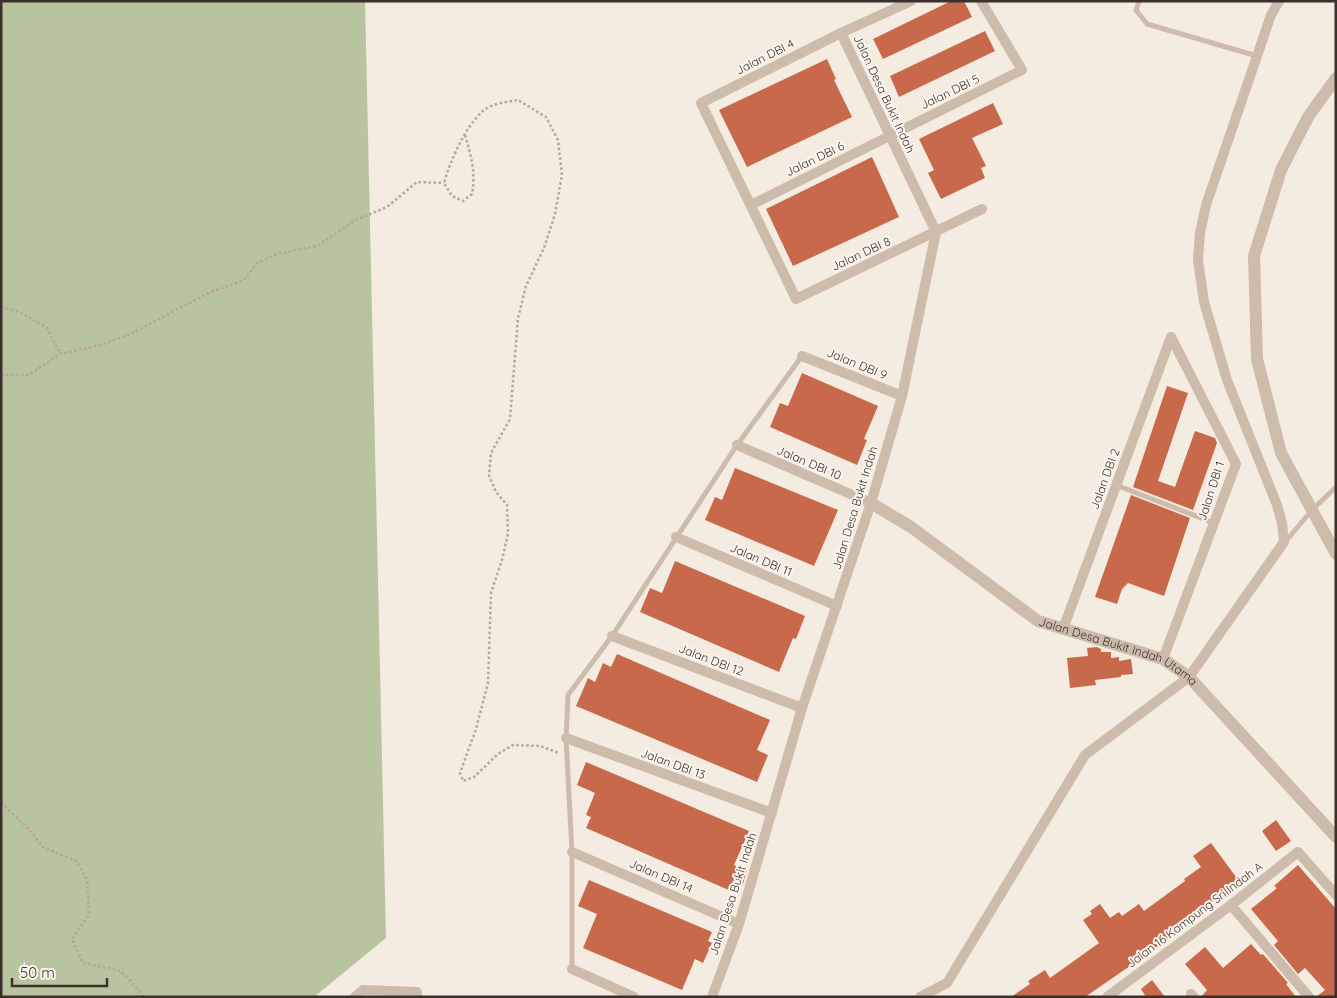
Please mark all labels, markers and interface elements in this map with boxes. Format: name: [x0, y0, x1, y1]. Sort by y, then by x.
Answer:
street label: Jalan Desa Bukit Indah: [851, 32, 918, 155]
street label: Jalan DBI 4: [733, 35, 796, 78]
street label: Jalan DBI 5: [918, 71, 982, 112]
street label: Jalan DBI 6: [783, 138, 847, 179]
street label: Jalan DBI 8: [829, 233, 893, 274]
street label: Jalan DBI 9: [825, 345, 890, 383]
street label: Jalan DBI 10: [775, 442, 844, 483]
street label: Jalan Desa Bukit Indah: [829, 444, 880, 571]
street label: Jalan DBI 2: [1087, 446, 1123, 511]
street label: Jalan DBI 1: [1194, 459, 1227, 522]
street label: Jalan DBI 11: [728, 540, 794, 579]
street label: Jalan Desa Bukit Indah Utama: [1037, 614, 1201, 688]
street label: Jalan DBI 12: [677, 640, 746, 679]
street label: Jalan DBI 13: [639, 745, 708, 782]
street label: Jalan Desa Bukit Indah: [706, 830, 760, 957]
street label: Jalan DBI 14: [627, 855, 695, 896]
street label: Jalan 16 Kampung Sri Indah A: [1124, 858, 1266, 971]
scale bar: [12, 956, 108, 988]
text: 50 m: [20, 963, 55, 982]

